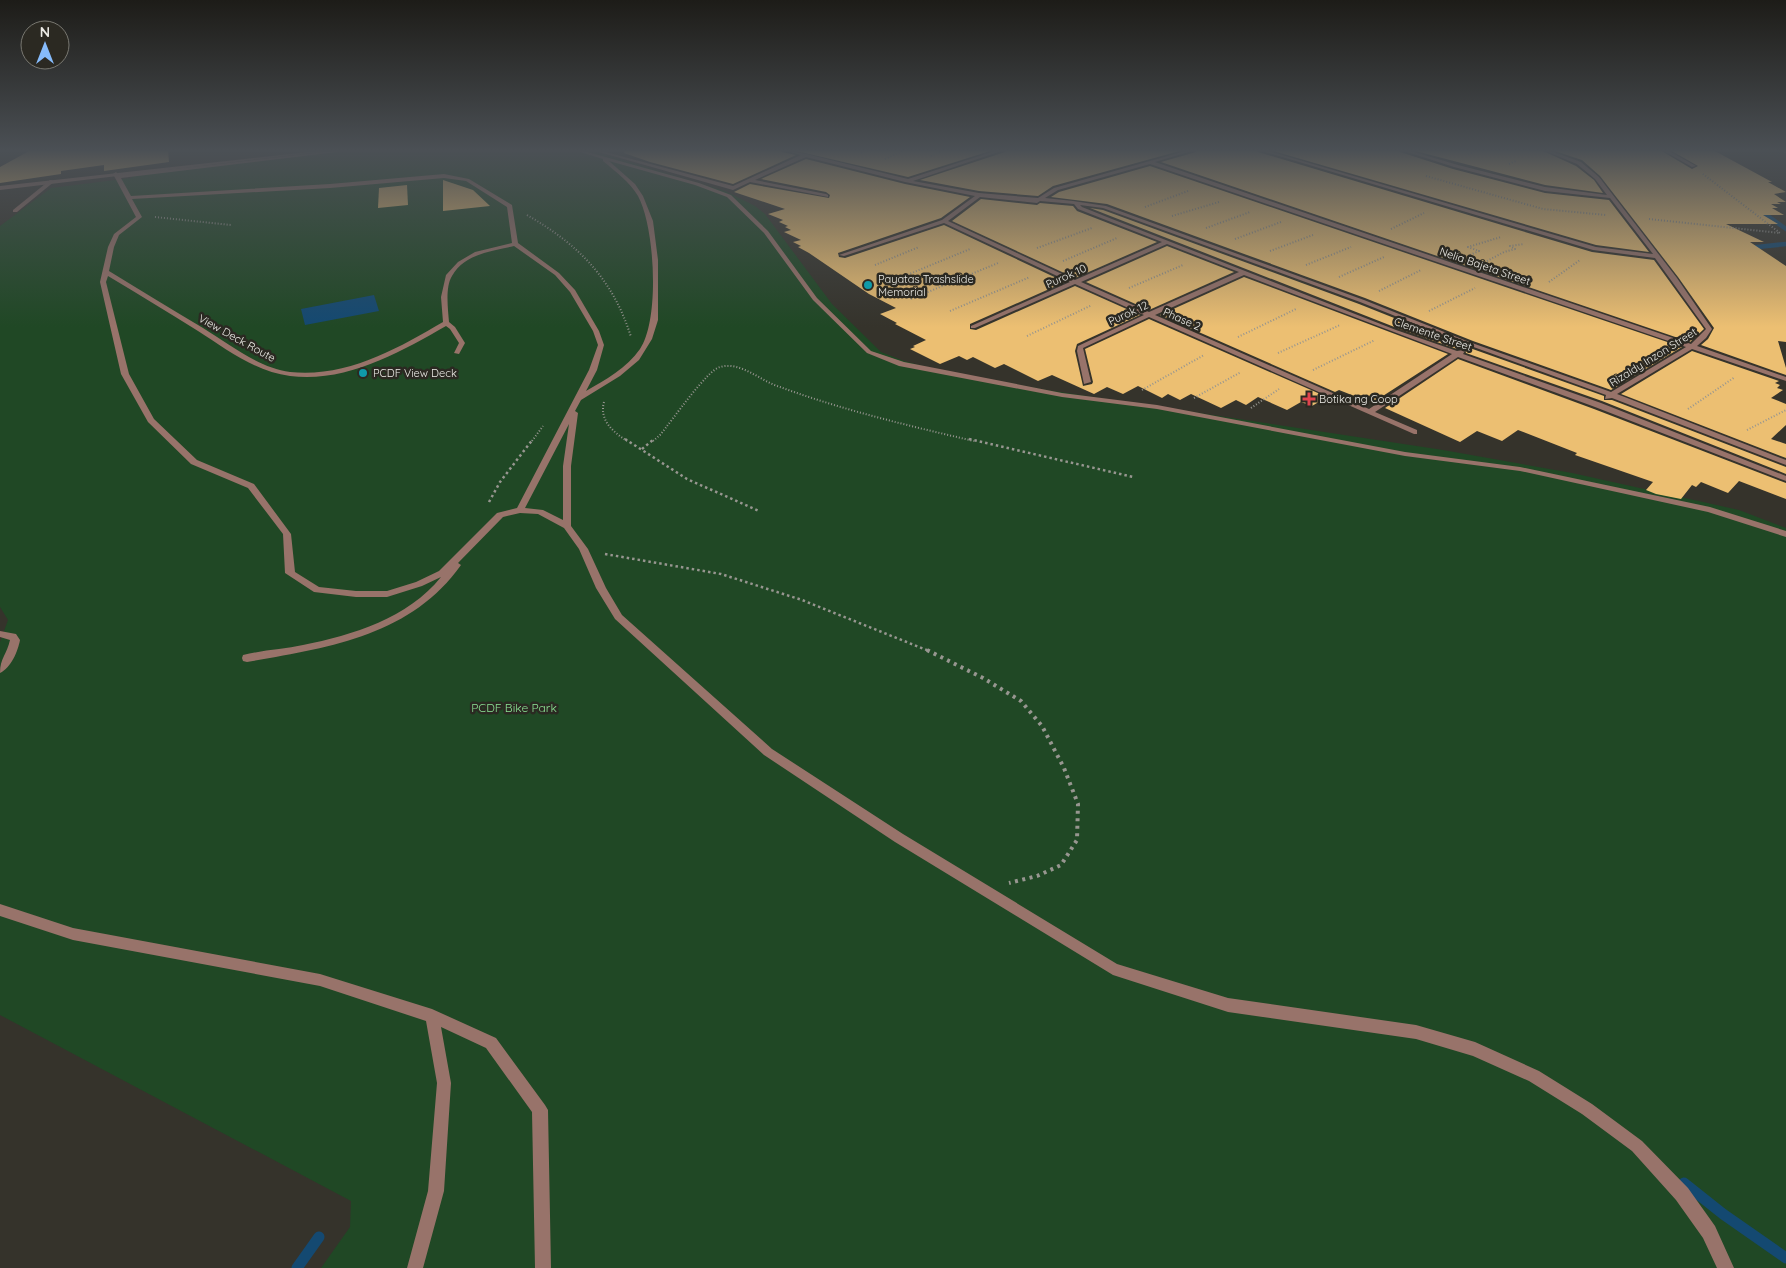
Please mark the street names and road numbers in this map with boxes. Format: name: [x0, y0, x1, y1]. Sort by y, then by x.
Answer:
street label: Nelia Bajeta Street: [1438, 244, 1533, 288]
street label: Purok 10: [1044, 261, 1088, 291]
street label: Purok 12: [1106, 298, 1150, 328]
street label: Phase 2: [1161, 304, 1203, 334]
street label: View Deck Route: [196, 311, 278, 365]
street label: Clemente Street: [1392, 314, 1474, 354]
street label: Rizaldy Inzon Street: [1607, 324, 1699, 390]

